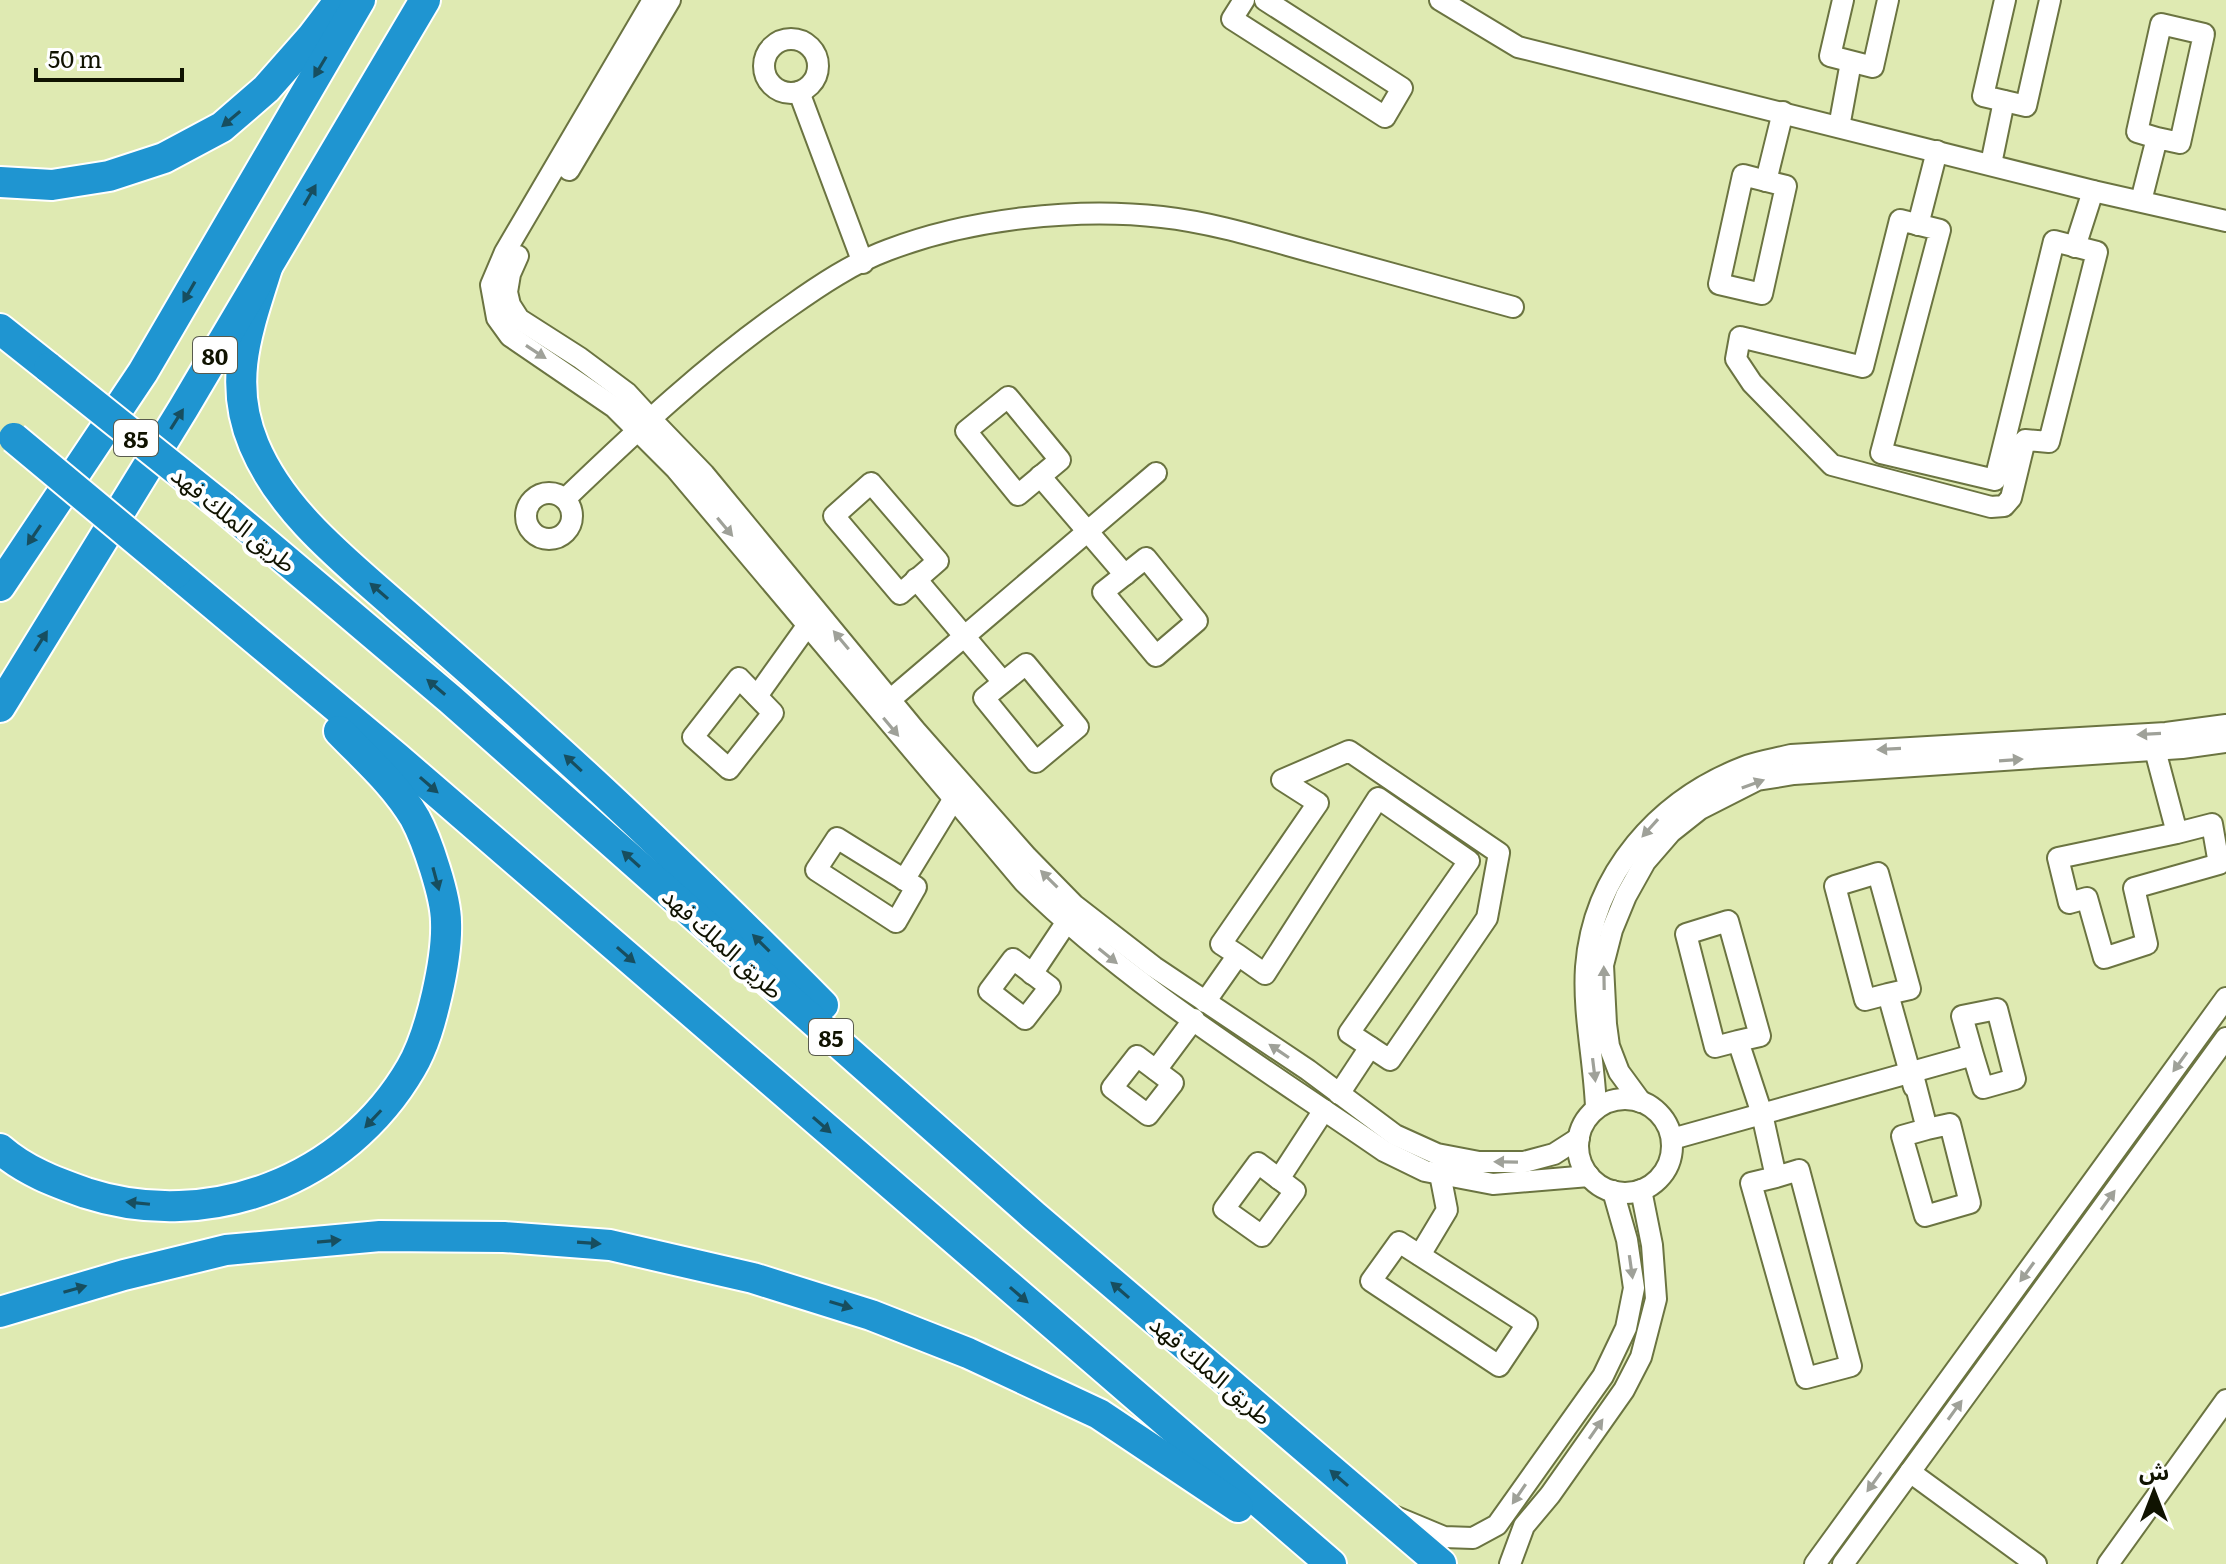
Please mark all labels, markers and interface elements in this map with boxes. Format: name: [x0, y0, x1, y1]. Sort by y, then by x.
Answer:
scale bar: [36, 32, 182, 82]
text: 50 m: [48, 40, 102, 75]
one-way arrow: [313, 56, 327, 78]
one-way arrow: [221, 110, 241, 127]
one-way arrow: [302, 184, 316, 206]
one-way arrow: [182, 281, 196, 303]
road number: 80: [193, 337, 237, 373]
one-way arrow: [525, 344, 546, 359]
one-way arrow: [170, 408, 184, 430]
road number: 85: [114, 420, 158, 456]
street label: طريق الملك فهد: [165, 457, 305, 579]
one-way arrow: [716, 517, 733, 537]
one-way arrow: [27, 524, 42, 545]
one-way arrow: [369, 582, 388, 600]
one-way arrow: [33, 629, 48, 652]
one-way arrow: [833, 630, 850, 650]
one-way arrow: [426, 679, 446, 696]
one-way arrow: [883, 717, 899, 737]
one-way arrow: [2136, 728, 2161, 741]
one-way arrow: [1876, 743, 1901, 756]
one-way arrow: [1999, 753, 2024, 766]
one-way arrow: [564, 755, 583, 773]
one-way arrow: [418, 776, 438, 793]
one-way arrow: [1741, 777, 1765, 789]
one-way arrow: [1641, 818, 1659, 837]
one-way arrow: [621, 851, 641, 868]
one-way arrow: [431, 866, 443, 891]
one-way arrow: [1040, 870, 1058, 889]
street label: طريق الملك فهد: [656, 878, 792, 1006]
one-way arrow: [752, 934, 771, 953]
one-way arrow: [615, 946, 635, 963]
one-way arrow: [1098, 948, 1118, 964]
one-way arrow: [1598, 965, 1610, 990]
road number: 85: [809, 1019, 853, 1055]
one-way arrow: [1268, 1044, 1289, 1059]
one-way arrow: [2173, 1051, 2188, 1072]
one-way arrow: [1587, 1058, 1600, 1083]
one-way arrow: [365, 1109, 383, 1128]
one-way arrow: [812, 1116, 832, 1133]
one-way arrow: [1493, 1156, 1518, 1168]
one-way arrow: [2100, 1190, 2115, 1211]
one-way arrow: [125, 1197, 150, 1210]
one-way arrow: [317, 1234, 342, 1247]
one-way arrow: [577, 1237, 602, 1250]
one-way arrow: [1625, 1255, 1638, 1280]
one-way arrow: [2020, 1262, 2036, 1282]
one-way arrow: [63, 1282, 87, 1295]
one-way arrow: [1110, 1282, 1130, 1299]
one-way arrow: [1009, 1286, 1029, 1303]
one-way arrow: [829, 1300, 853, 1312]
street label: طريق الملك فهد: [1143, 1306, 1281, 1432]
one-way arrow: [1946, 1400, 1962, 1421]
one-way arrow: [1588, 1418, 1603, 1439]
north arrow: [2114, 1452, 2194, 1532]
text: ش: [2139, 1454, 2169, 1487]
one-way arrow: [1329, 1469, 1348, 1487]
one-way arrow: [1867, 1472, 1883, 1493]
one-way arrow: [1511, 1483, 1526, 1504]

